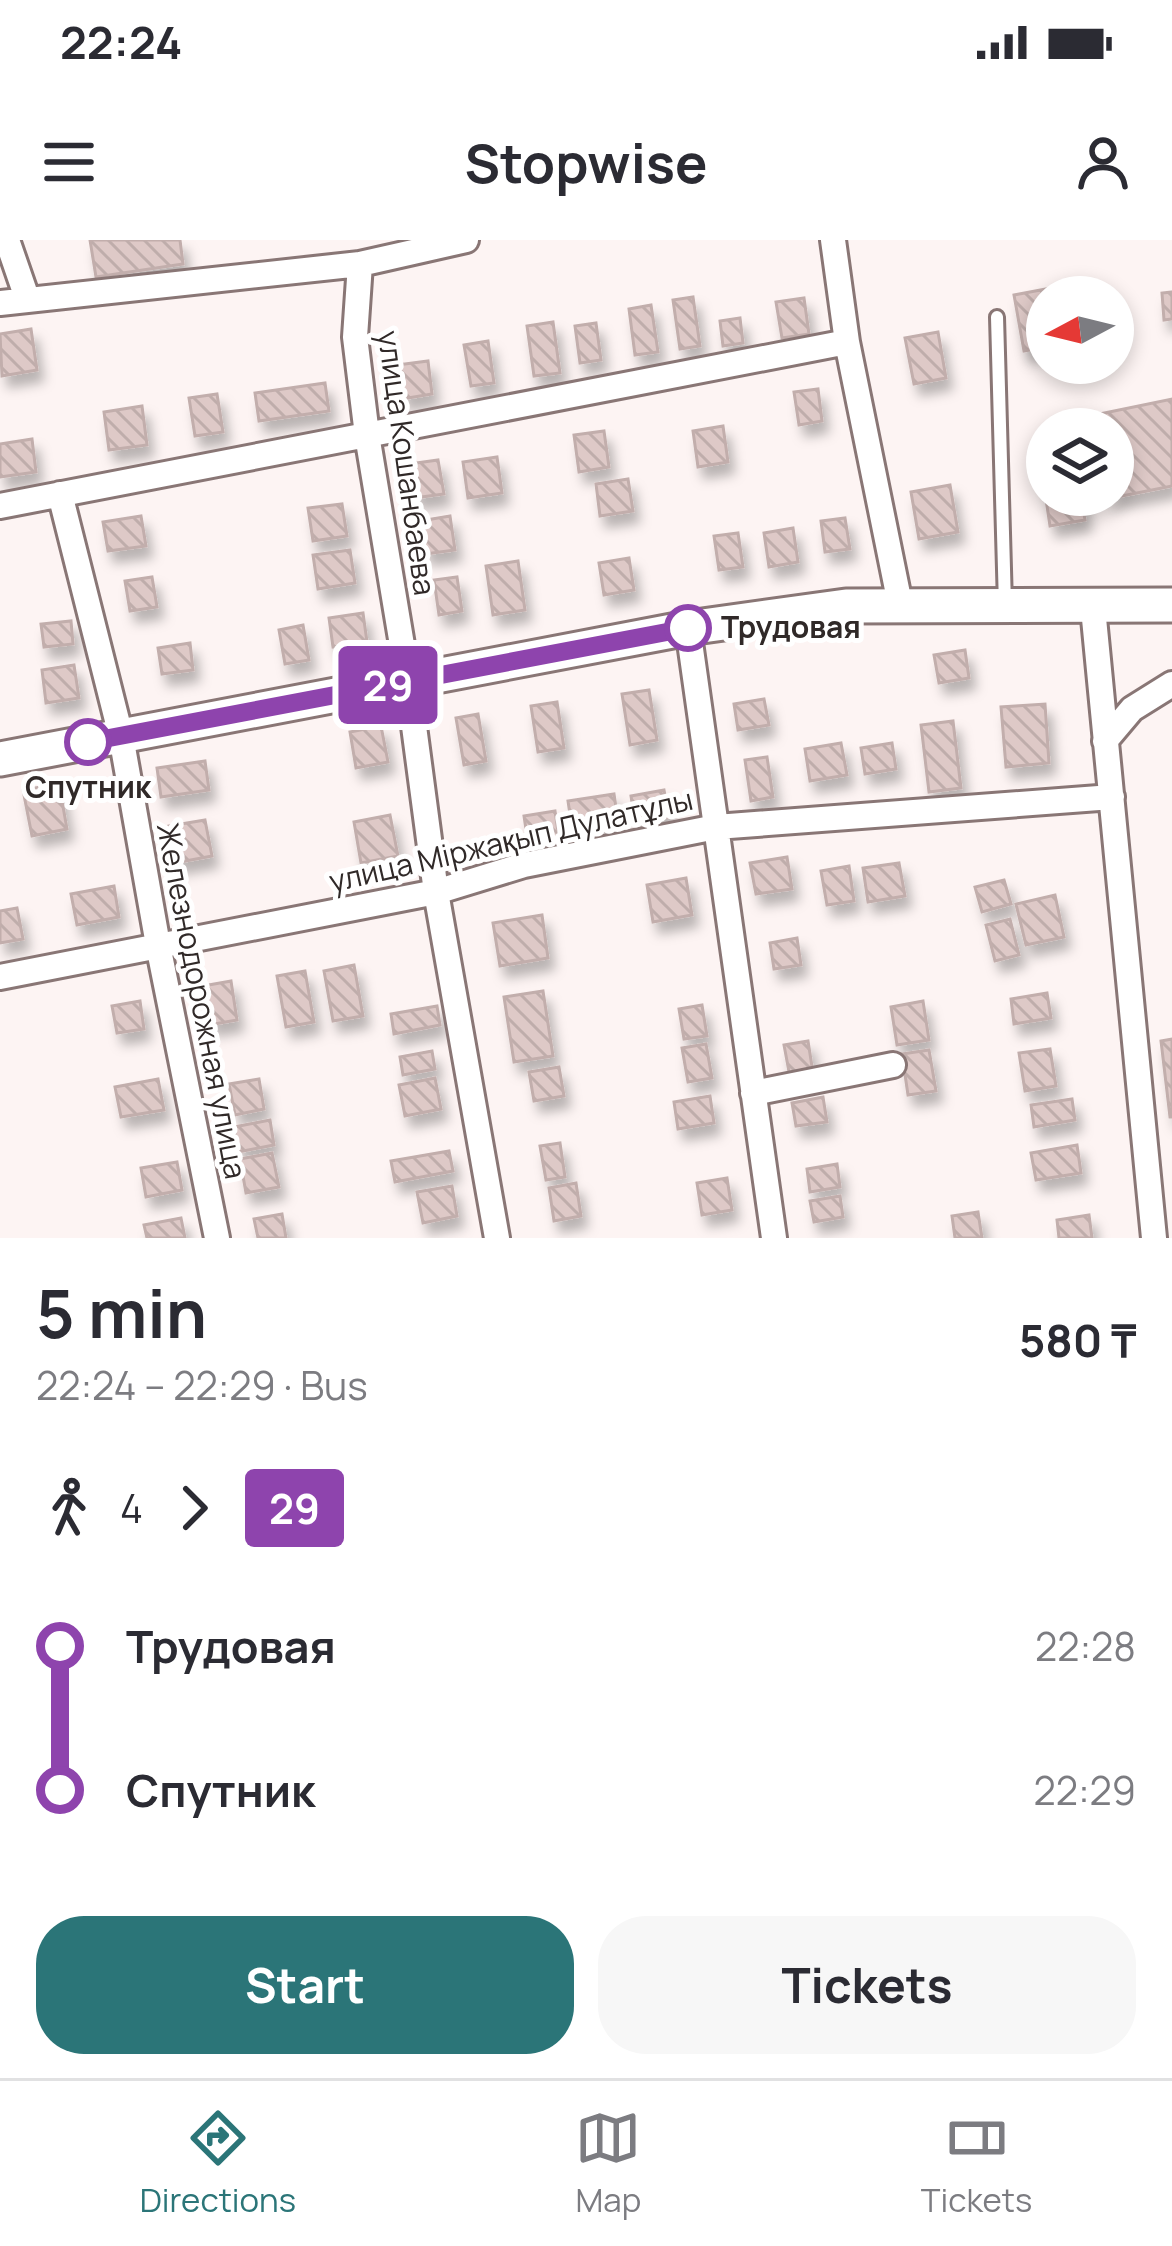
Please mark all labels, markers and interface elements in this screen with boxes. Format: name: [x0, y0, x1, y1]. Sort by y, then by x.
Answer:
text: 22:24: [60, 11, 182, 73]
text: Stopwise: [464, 125, 708, 199]
icon: menu: [36, 129, 102, 195]
icon: person: [1070, 129, 1136, 195]
north arrow: [1026, 276, 1134, 384]
map controls: [1026, 276, 1134, 516]
street label: улица Кошанбаева: [369, 328, 446, 598]
button: layers: [1026, 408, 1134, 516]
marker: Трудовая: [666, 606, 710, 650]
place label: Трудовая: [721, 606, 861, 647]
line badge: 29: [334, 646, 442, 724]
text: 29: [362, 656, 414, 714]
marker: Спутник: [66, 720, 110, 764]
place label: Спутник: [25, 766, 152, 807]
street label: улица Міржақып Дулатұлы: [325, 778, 697, 901]
street label: Железнодорожная улица: [148, 819, 257, 1182]
text: 5 min: [36, 1268, 207, 1358]
text: 580 ₸: [1019, 1309, 1136, 1371]
text: 22:24 – 22:29 · Bus: [36, 1358, 368, 1412]
icon: walk: [36, 1475, 102, 1541]
icon: forward: [161, 1475, 227, 1541]
text: 29: [269, 1479, 320, 1537]
text: 4: [120, 1481, 143, 1535]
text: Трудовая: [126, 1615, 336, 1677]
text: 22:28: [1035, 1619, 1136, 1673]
text: Спутник: [126, 1759, 315, 1821]
text: 22:29: [1033, 1763, 1136, 1817]
button: Start: [36, 1916, 574, 2054]
button: Tickets: [598, 1916, 1136, 2054]
tab: Directions: [140, 2105, 296, 2222]
tab: Map: [575, 2105, 641, 2222]
tab: Tickets: [921, 2105, 1032, 2222]

